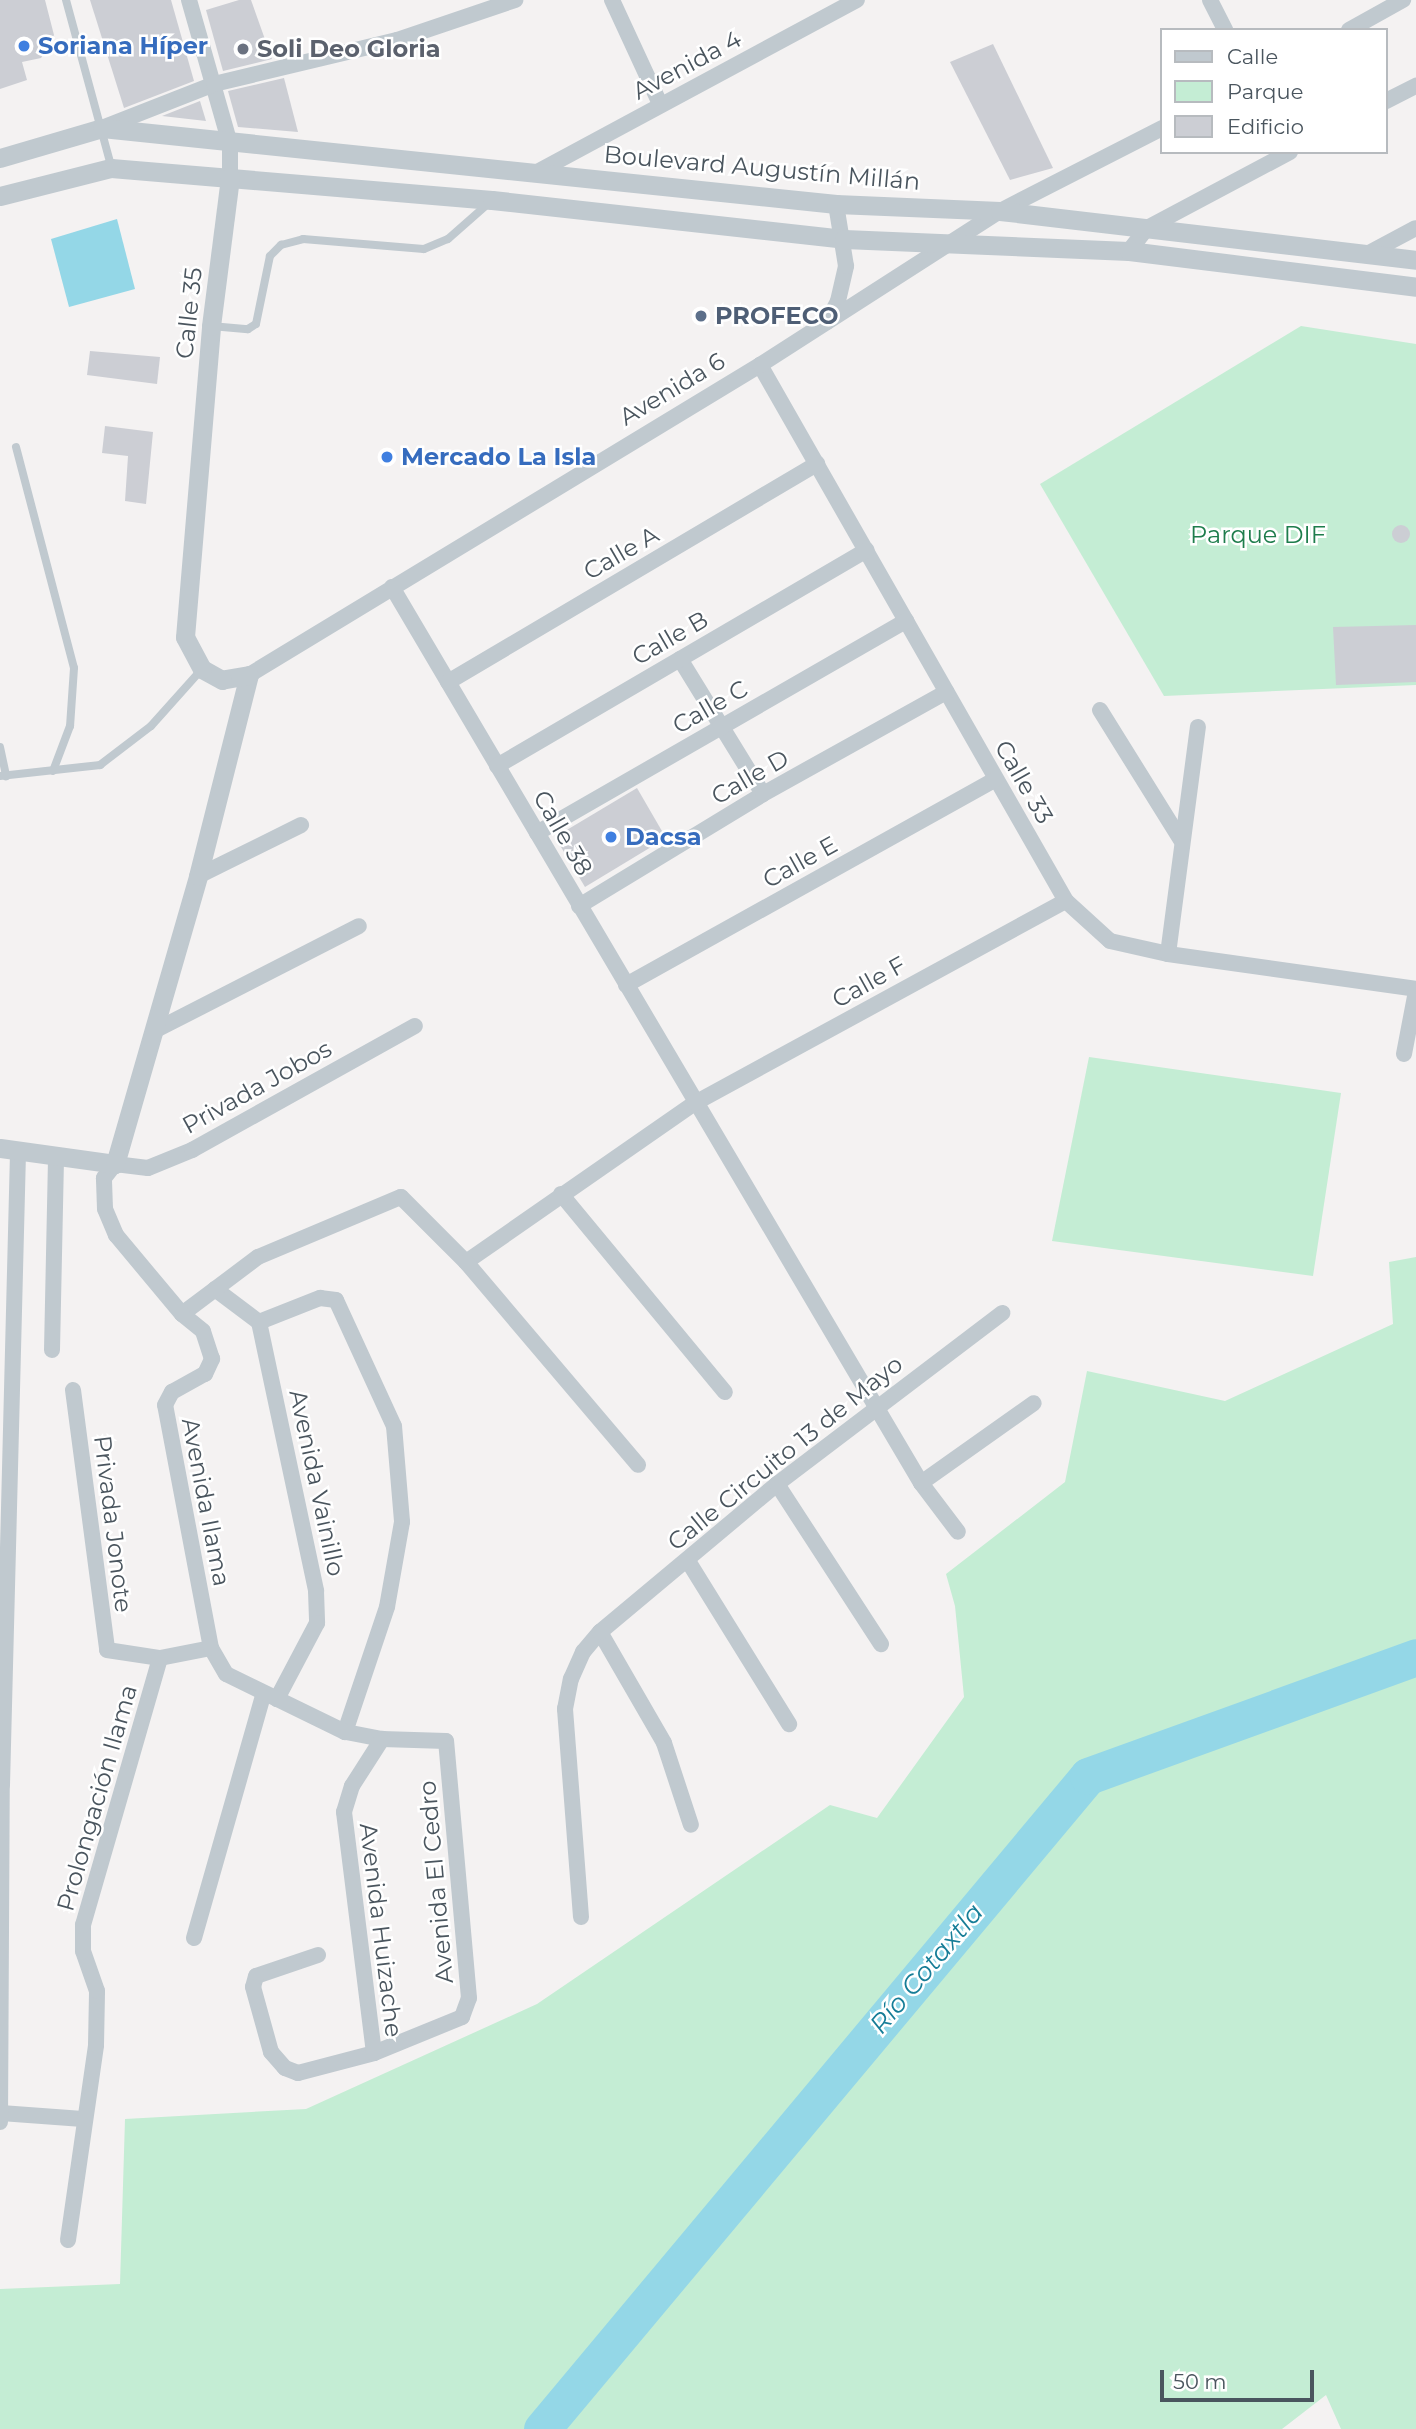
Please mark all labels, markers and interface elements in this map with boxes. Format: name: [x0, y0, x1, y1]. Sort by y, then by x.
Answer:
street label: Avenida 4: [628, 24, 746, 106]
legend: [1160, 28, 1388, 154]
place label: Soriana Híper: [38, 32, 208, 60]
place label: Soli Deo Gloria: [257, 35, 440, 63]
marker: Soriana Híper: [16, 38, 32, 54]
marker: Soli Deo Gloria: [235, 41, 251, 57]
text: Calle: [1227, 44, 1278, 69]
text: Parque: [1227, 79, 1303, 104]
text: Edificio: [1227, 114, 1304, 139]
street label: Boulevard Augustín Millán: [603, 140, 921, 196]
street label: Calle 35: [170, 266, 208, 360]
place label: PROFECO: [715, 302, 839, 330]
marker: PROFECO: [693, 308, 709, 324]
street label: Avenida 6: [614, 346, 730, 432]
place label: Mercado La Isla: [401, 443, 596, 471]
marker: Mercado La Isla: [379, 449, 395, 465]
street label: Calle A: [578, 520, 664, 586]
park label: Parque DIF: [1190, 521, 1326, 549]
street label: Calle B: [627, 605, 713, 671]
street label: Calle C: [667, 674, 753, 740]
street label: Calle 33: [989, 735, 1059, 829]
street label: Calle D: [706, 743, 794, 811]
street label: Calle 38: [527, 785, 599, 881]
place label: Dacsa: [625, 823, 701, 851]
marker: Dacsa: [603, 829, 619, 845]
street label: Calle E: [758, 830, 842, 894]
street label: Calle F: [827, 950, 911, 1014]
street label: Privada Jobos: [177, 1034, 337, 1140]
street label: Calle Circuito 13 de Mayo: [662, 1349, 908, 1557]
street label: Avenida Vainillo: [283, 1387, 351, 1579]
street label: Avenida Ilama: [176, 1416, 236, 1588]
street label: Privada Jonote: [88, 1434, 138, 1614]
street label: Prolongación Ilama: [51, 1681, 143, 1915]
street label: Avenida El Cedro: [413, 1779, 459, 1985]
street label: Avenida Huizache: [354, 1821, 408, 2039]
water label: Río Cotaxtla: [864, 1898, 990, 2040]
scale bar: [1164, 2356, 1318, 2400]
text: 50 m: [1173, 2369, 1227, 2394]

